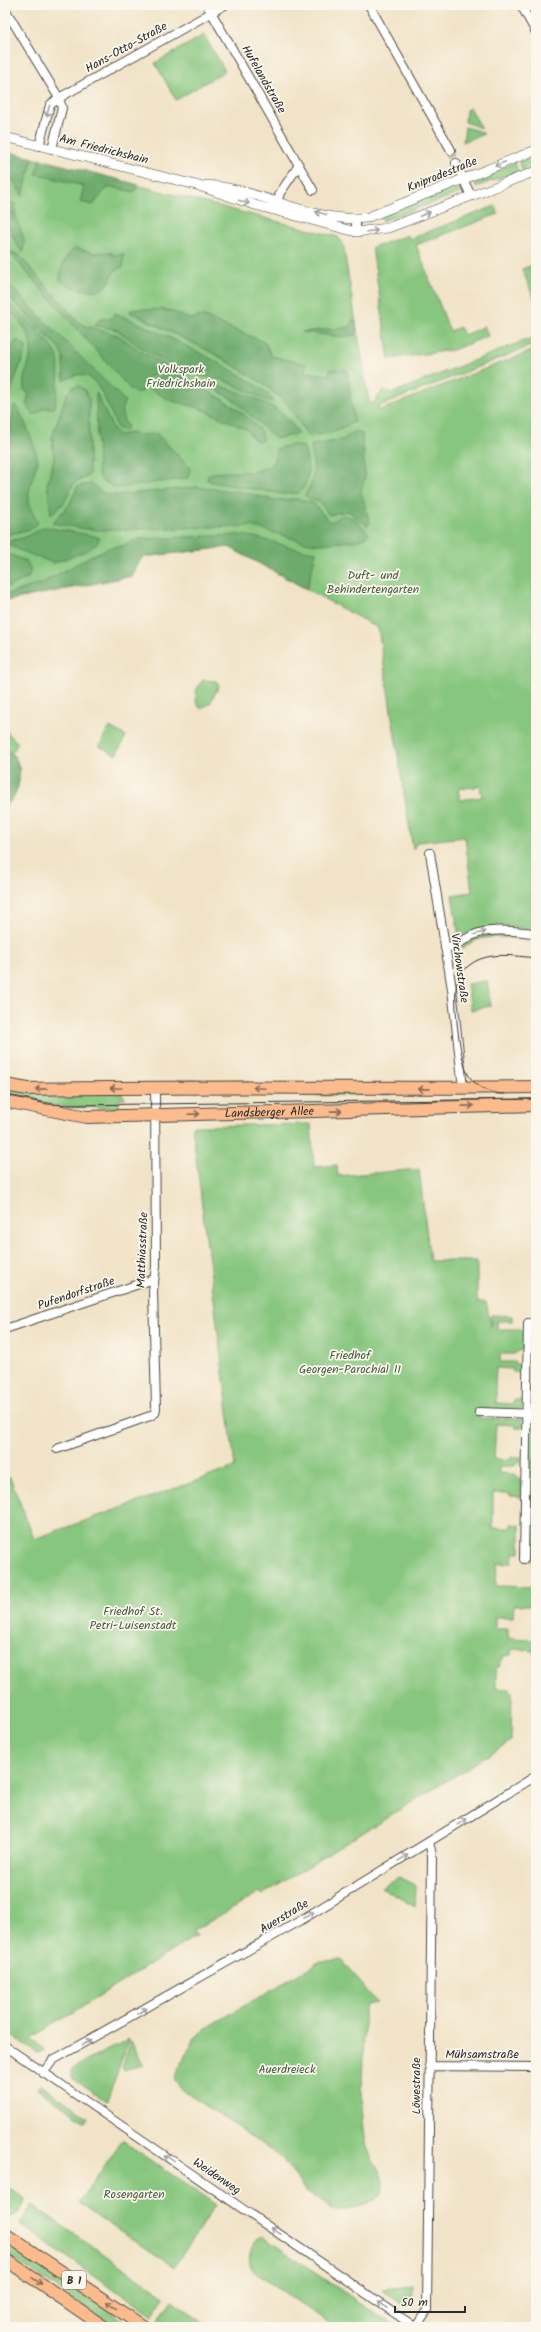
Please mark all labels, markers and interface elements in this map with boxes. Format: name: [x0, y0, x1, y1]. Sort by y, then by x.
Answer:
street label: Hans-Otto-Straße: [82, 17, 171, 78]
street label: Hufelandstraße: [236, 41, 291, 118]
one-way arrow: [44, 104, 52, 117]
street label: Am Friedrichshain: [57, 129, 150, 170]
street label: Kniprodestraße: [404, 151, 481, 197]
one-way arrow: [494, 161, 506, 169]
one-way arrow: [237, 199, 250, 206]
one-way arrow: [315, 209, 328, 217]
one-way arrow: [418, 210, 430, 217]
one-way arrow: [366, 227, 379, 235]
park label: Volkspark Friedrichshain: [146, 360, 216, 393]
park label: Duft- und Behindertengarten: [327, 566, 419, 599]
one-way arrow: [474, 929, 487, 937]
street label: Virchowstraße: [445, 932, 474, 1005]
one-way arrow: [110, 1084, 123, 1091]
one-way arrow: [35, 1085, 48, 1093]
one-way arrow: [253, 1085, 266, 1092]
one-way arrow: [418, 1085, 431, 1093]
street label: Landsberger Allee: [224, 1102, 315, 1123]
one-way arrow: [461, 1103, 474, 1110]
one-way arrow: [329, 1107, 342, 1115]
one-way arrow: [187, 1110, 200, 1118]
street label: Matthiasstraße: [132, 1211, 153, 1288]
street label: Pufendorfstraße: [35, 1271, 118, 1316]
park label: Friedhof Georgen-Parochial II: [299, 1346, 401, 1379]
park label: Friedhof St. Petri-Luisenstadt: [89, 1602, 177, 1635]
one-way arrow: [456, 1817, 468, 1825]
one-way arrow: [397, 1854, 408, 1862]
street label: Auerstraße: [256, 1894, 313, 1939]
one-way arrow: [303, 1911, 314, 1919]
one-way arrow: [136, 2007, 148, 2015]
one-way arrow: [80, 2039, 92, 2046]
street label: Mühsamstraße: [445, 2045, 519, 2064]
street label: Löwestraße: [407, 2057, 426, 2115]
park label: Auerdreieck: [258, 2060, 316, 2079]
street label: Weidenweg: [189, 2153, 245, 2200]
one-way arrow: [164, 2154, 175, 2162]
park label: Rosengarten: [103, 2185, 165, 2204]
one-way arrow: [271, 2227, 282, 2235]
road number: B 1: [62, 2271, 86, 2289]
one-way arrow: [31, 2278, 43, 2286]
scale bar: [395, 2288, 465, 2314]
text: 50 m: [401, 2293, 428, 2312]
one-way arrow: [106, 2301, 117, 2309]
one-way arrow: [378, 2301, 389, 2309]

